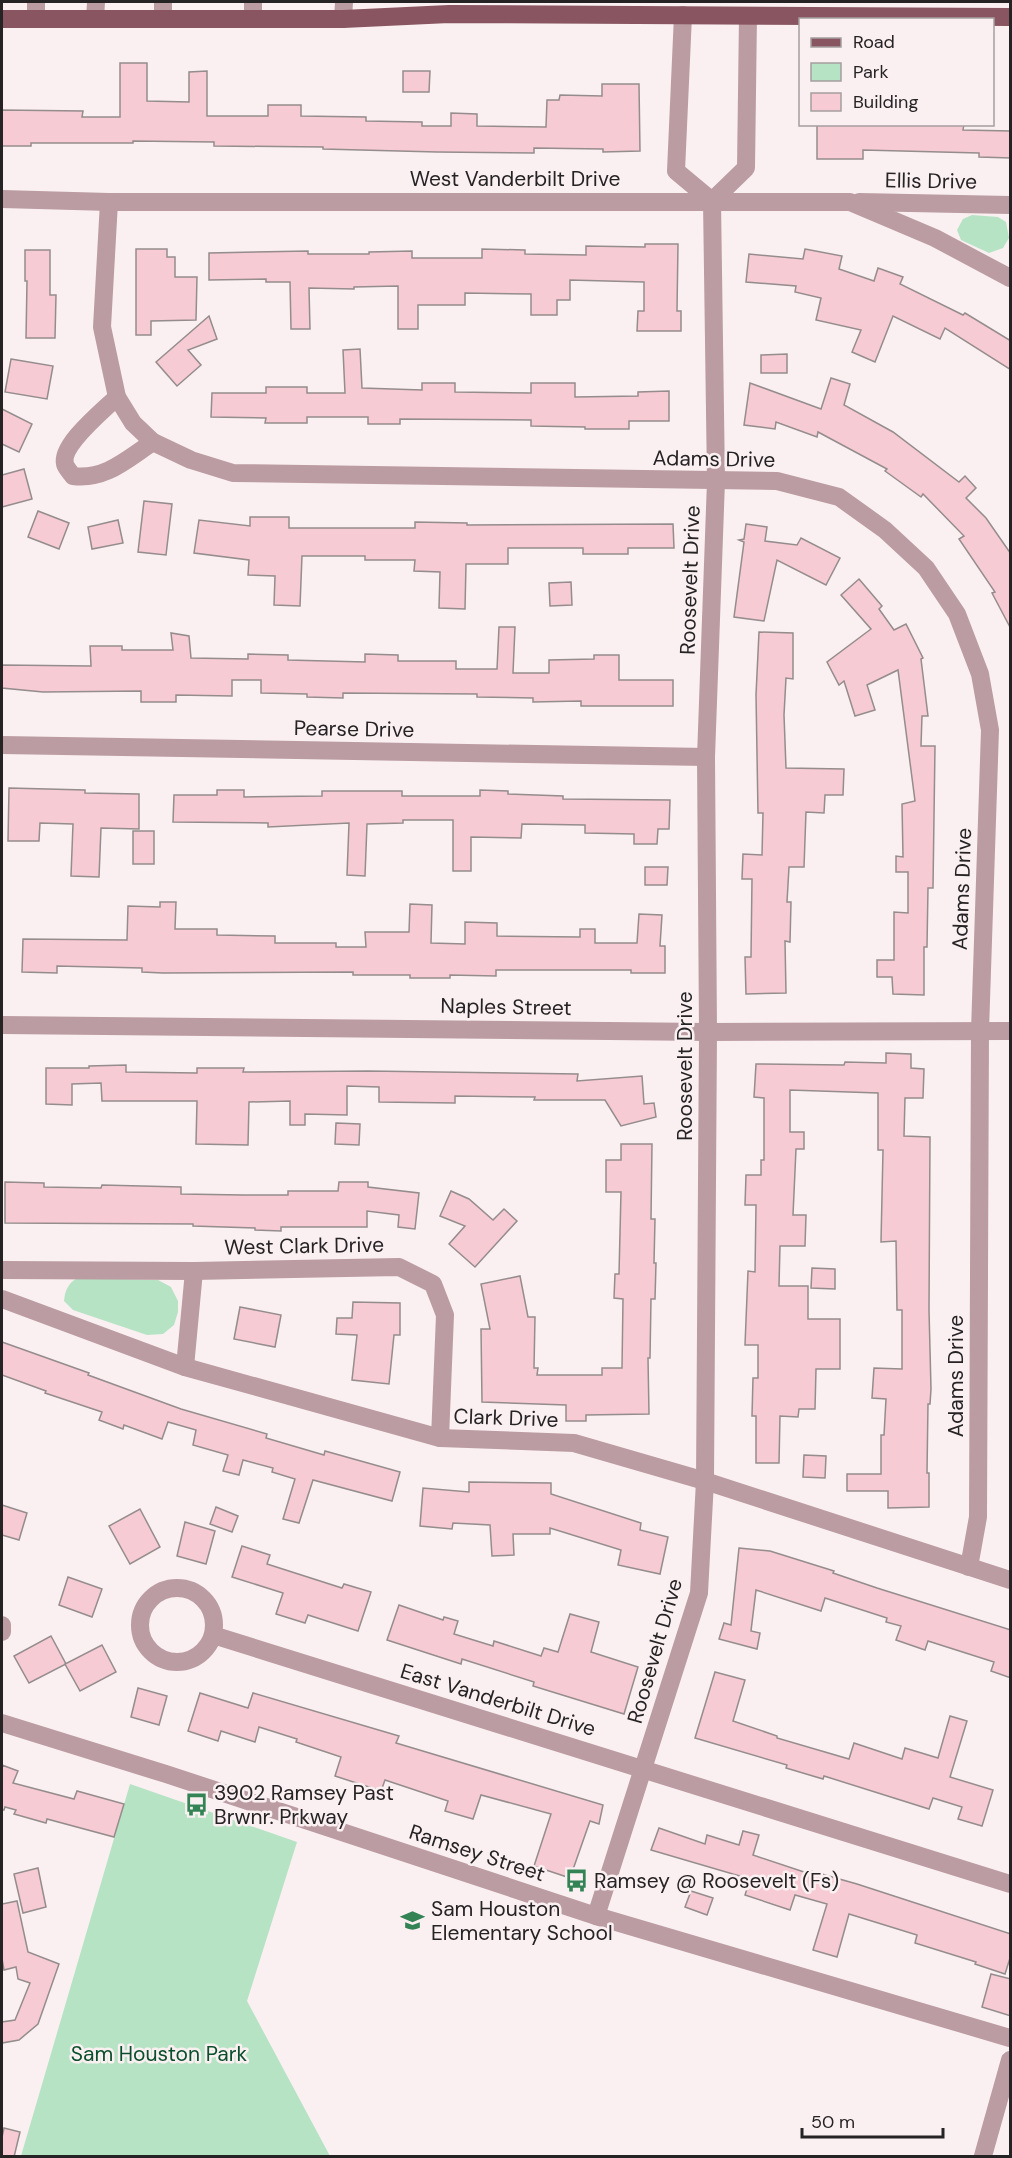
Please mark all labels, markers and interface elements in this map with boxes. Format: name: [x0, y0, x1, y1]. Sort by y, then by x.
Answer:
legend: [799, 18, 994, 126]
text: Road: [853, 30, 895, 54]
text: Park: [853, 60, 889, 84]
text: Building: [853, 90, 918, 114]
street label: West Vanderbilt Drive: [410, 165, 620, 193]
street label: Ellis Drive: [885, 166, 977, 196]
street label: Adams Drive: [652, 444, 776, 474]
street label: Roosevelt Drive: [673, 505, 707, 655]
street label: Pearse Drive: [294, 714, 415, 744]
street label: Adams Drive: [946, 827, 978, 951]
street label: Roosevelt Drive: [671, 991, 699, 1141]
street label: Naples Street: [440, 992, 572, 1022]
street label: West Clark Drive: [224, 1231, 384, 1261]
street label: Adams Drive: [942, 1315, 970, 1437]
street label: Clark Drive: [453, 1402, 559, 1434]
street label: Roosevelt Drive: [621, 1575, 689, 1727]
street label: East Vanderbilt Drive: [397, 1657, 599, 1743]
place label: 3902 Ramsey Past Brwnr. Prkway: [214, 1779, 394, 1831]
bus stop icon: 3902 Ramsey Past Brwnr. Prkway: [183, 1792, 209, 1818]
street label: Ramsey Street: [406, 1818, 548, 1888]
place label: Ramsey @ Roosevelt (Fs): [594, 1867, 839, 1895]
bus stop icon: Ramsey @ Roosevelt (Fs): [563, 1868, 589, 1894]
place label: Sam Houston Elementary School: [431, 1895, 613, 1947]
school or university icon: Sam Houston Elementary School: [400, 1908, 426, 1934]
park label: Sam Houston Park: [71, 2040, 248, 2068]
scale bar: [802, 2101, 943, 2139]
text: 50 m: [811, 2110, 855, 2134]

